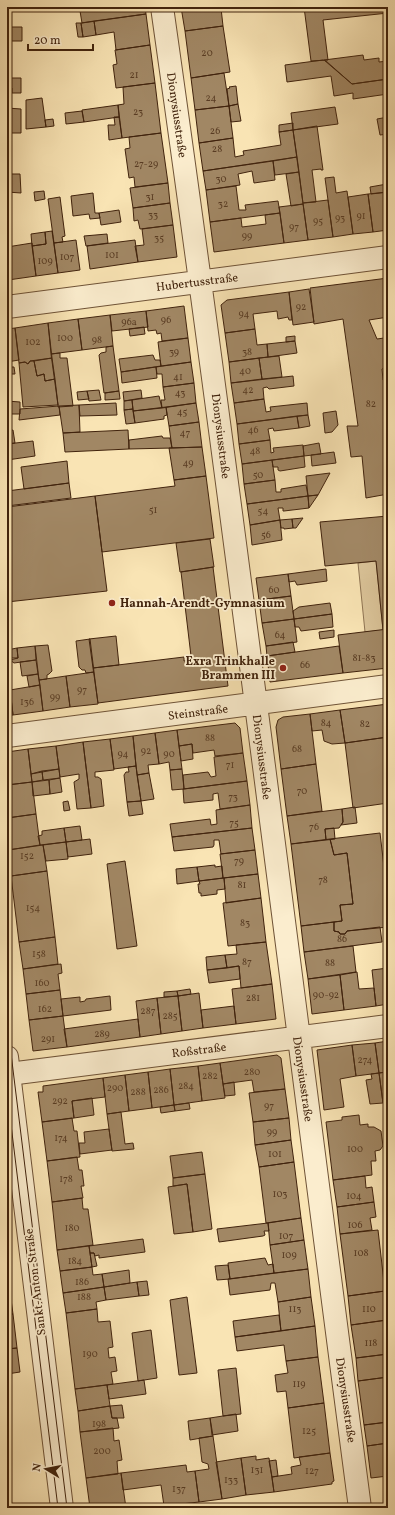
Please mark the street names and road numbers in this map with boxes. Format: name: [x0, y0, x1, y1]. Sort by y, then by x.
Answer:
street label: Dionysiusstraße: [162, 72, 190, 159]
street label: Hubertusstraße: [155, 270, 239, 296]
street label: Dionysiusstraße: [207, 393, 233, 480]
street label: Steinstraße: [167, 701, 229, 725]
street label: Dionysiusstraße: [248, 714, 274, 801]
street label: Dionysiusstraße: [288, 1036, 316, 1123]
street label: Roßstraße: [171, 1040, 228, 1062]
street label: Sankt-Anton-Straße: [21, 1227, 50, 1336]
street label: Dionysiusstraße: [331, 1357, 359, 1444]

